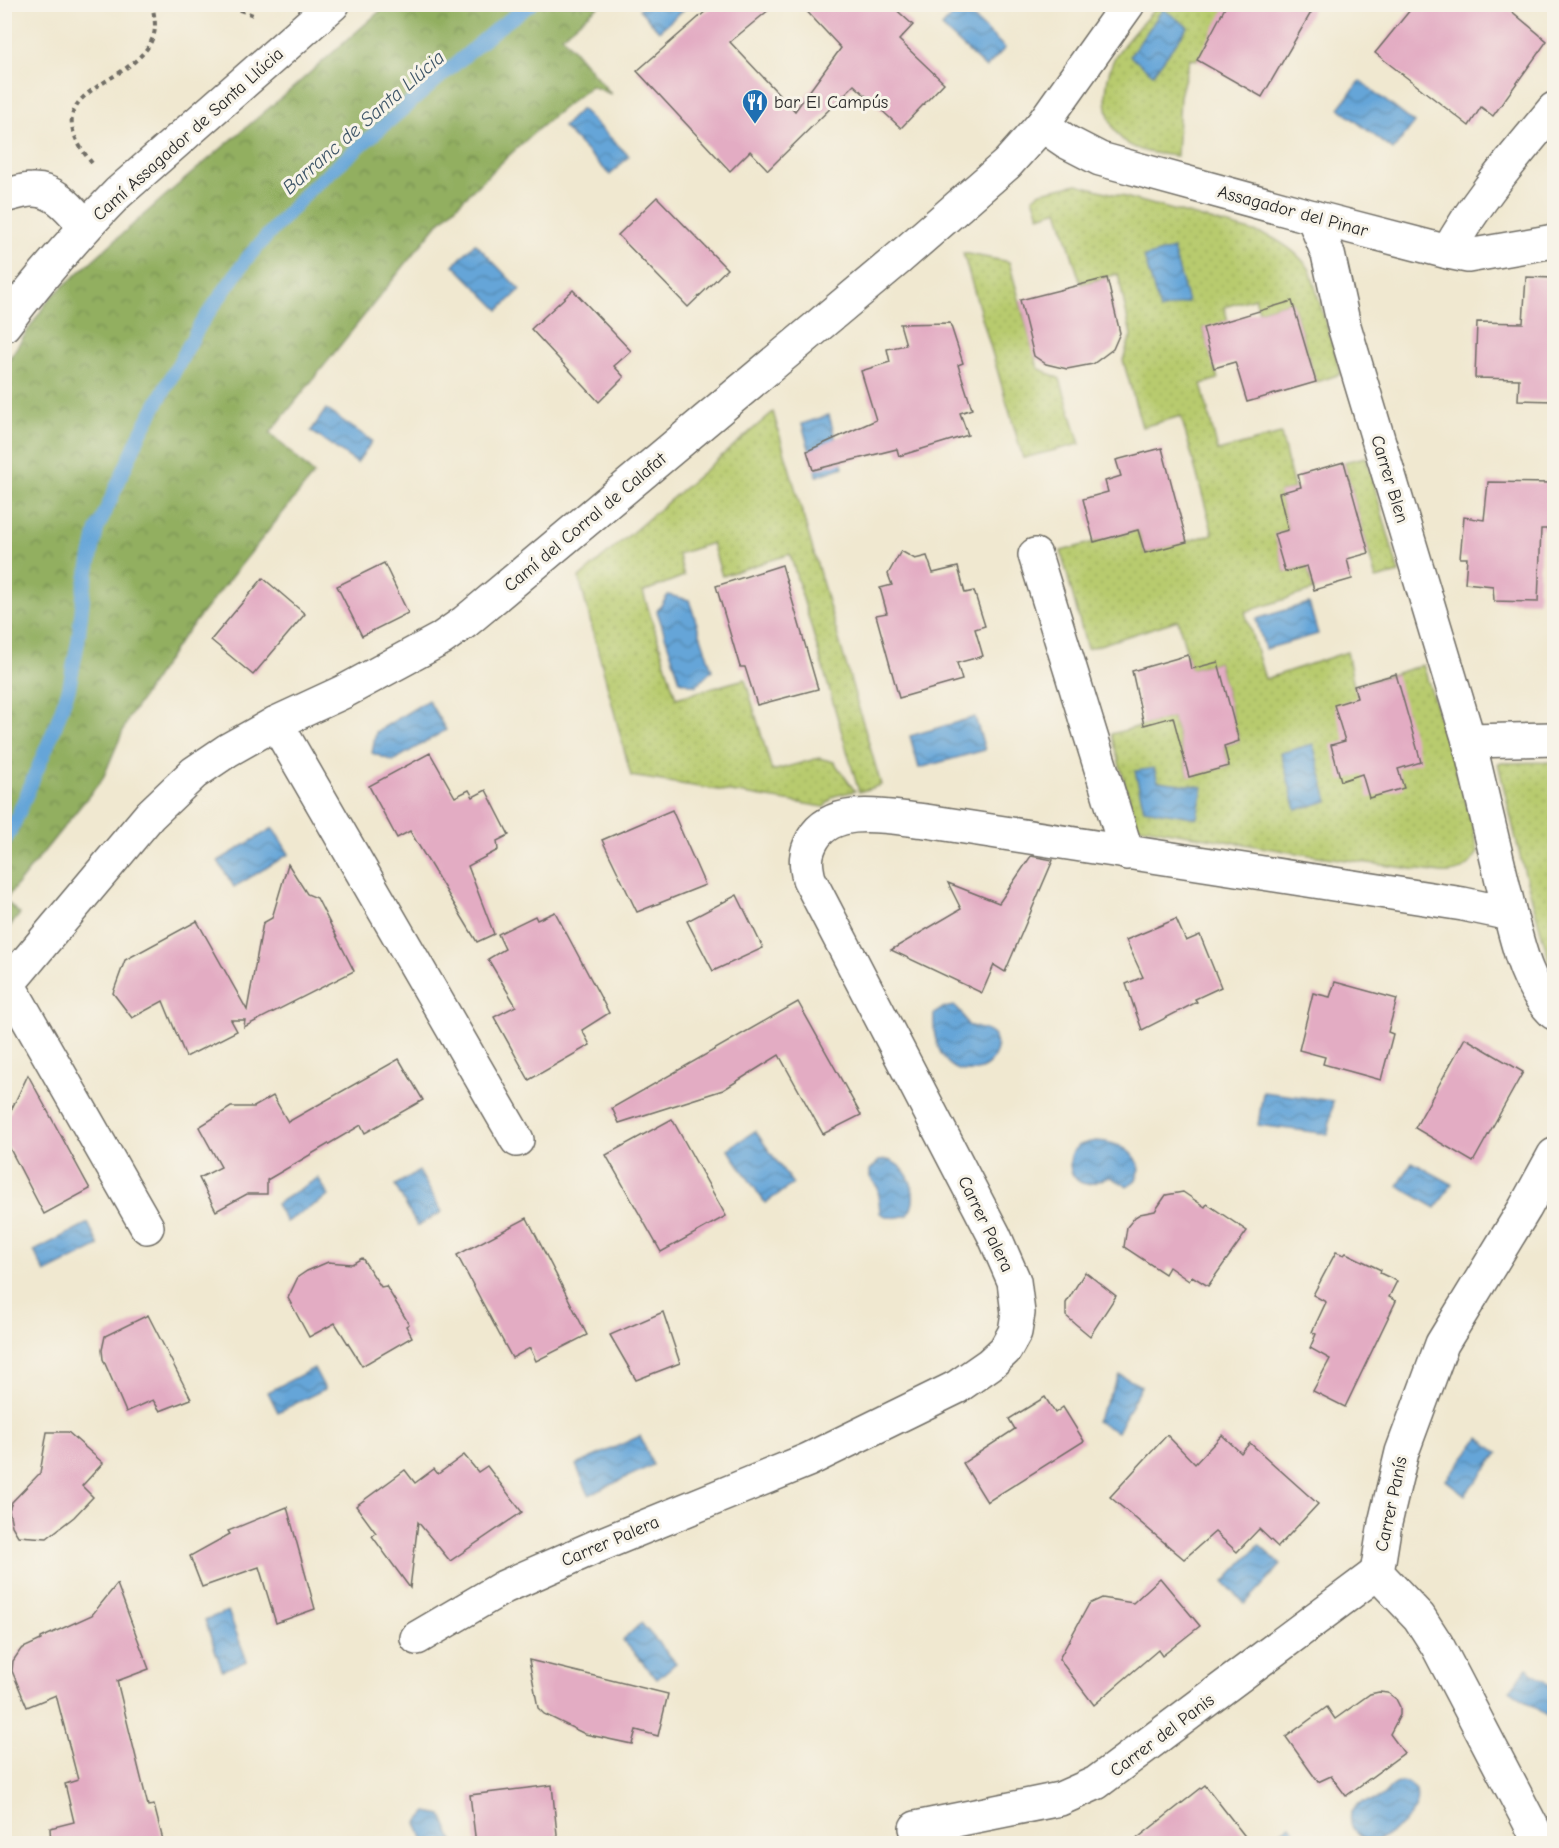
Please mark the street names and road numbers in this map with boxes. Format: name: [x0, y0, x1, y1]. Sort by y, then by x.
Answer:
street label: Camí Assagador de Santa Llúcia: [89, 43, 288, 225]
street label: Assagador del Pinar: [1215, 181, 1371, 242]
street label: Carrer Blen: [1366, 433, 1413, 526]
street label: Camí del Corral de Calafat: [500, 448, 671, 596]
street label: Carrer Palera: [953, 1173, 1018, 1276]
street label: Carrer Panís: [1371, 1455, 1412, 1554]
street label: Carrer Palera: [558, 1511, 662, 1571]
street label: Carrer del Panis: [1106, 1689, 1219, 1781]

